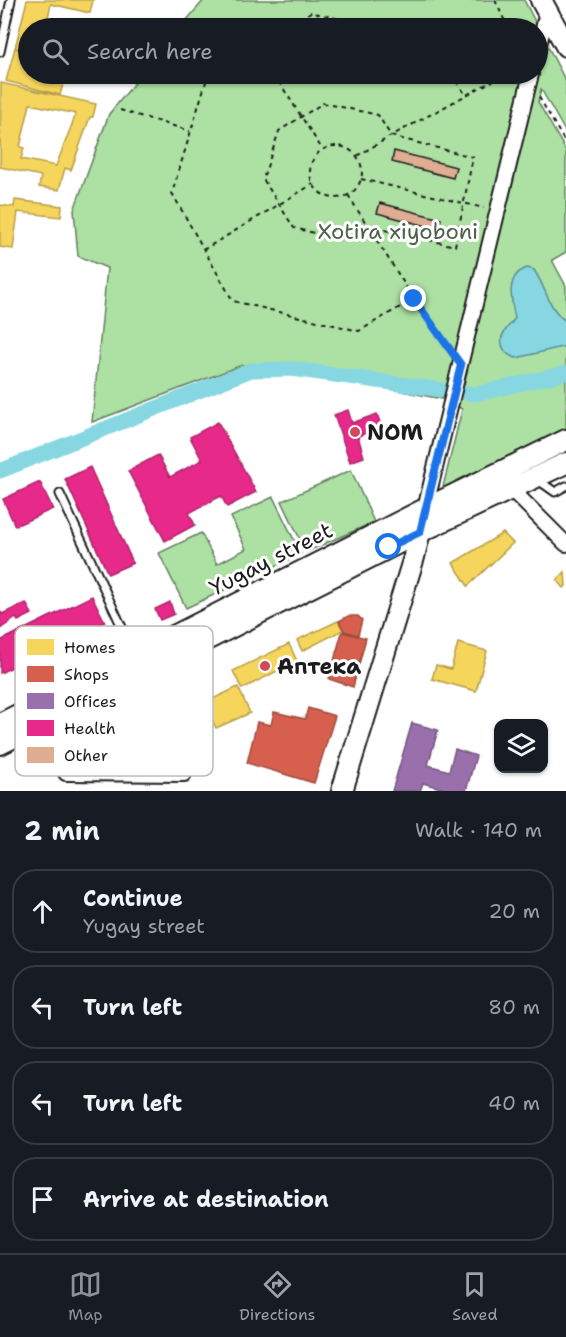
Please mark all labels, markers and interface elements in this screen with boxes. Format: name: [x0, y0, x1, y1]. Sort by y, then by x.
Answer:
search box: [18, 18, 548, 84]
icon: search: [39, 35, 72, 68]
text: Search here: [87, 37, 213, 66]
park label: Xotira xiyoboni: [318, 217, 478, 246]
route end: [400, 285, 426, 311]
place label: NOM: [367, 418, 423, 447]
marker: NOM: [348, 425, 362, 439]
street label: Yugay street: [205, 516, 337, 602]
route start: [375, 533, 401, 559]
legend: [15, 626, 213, 776]
text: Homes: [64, 637, 116, 658]
place label: Аптека: [277, 652, 361, 681]
marker: Аптека: [258, 659, 272, 673]
text: Shops: [64, 664, 109, 685]
text: Offices: [64, 691, 117, 712]
text: Health: [64, 718, 116, 739]
map controls: [494, 719, 548, 773]
button: layers: [494, 719, 548, 773]
text: Other: [64, 745, 108, 766]
text: 2 min: [24, 813, 100, 848]
text: Walk · 140 m: [415, 817, 542, 843]
text: Continue: [83, 884, 183, 913]
icon: ahead: [26, 895, 59, 928]
text: 20 m: [489, 898, 540, 924]
text: Yugay street: [83, 913, 205, 939]
icon: left: [26, 991, 59, 1024]
text: Turn left: [83, 993, 182, 1022]
text: 80 m: [488, 994, 540, 1020]
icon: left: [26, 1087, 59, 1120]
text: Turn left: [83, 1089, 182, 1118]
text: 40 m: [488, 1090, 540, 1116]
icon: arrive: [26, 1183, 59, 1216]
text: Arrive at destination: [83, 1185, 329, 1214]
tab: Map: [68, 1268, 103, 1325]
tab: Directions: [239, 1268, 316, 1325]
tab: Saved: [452, 1268, 498, 1325]

